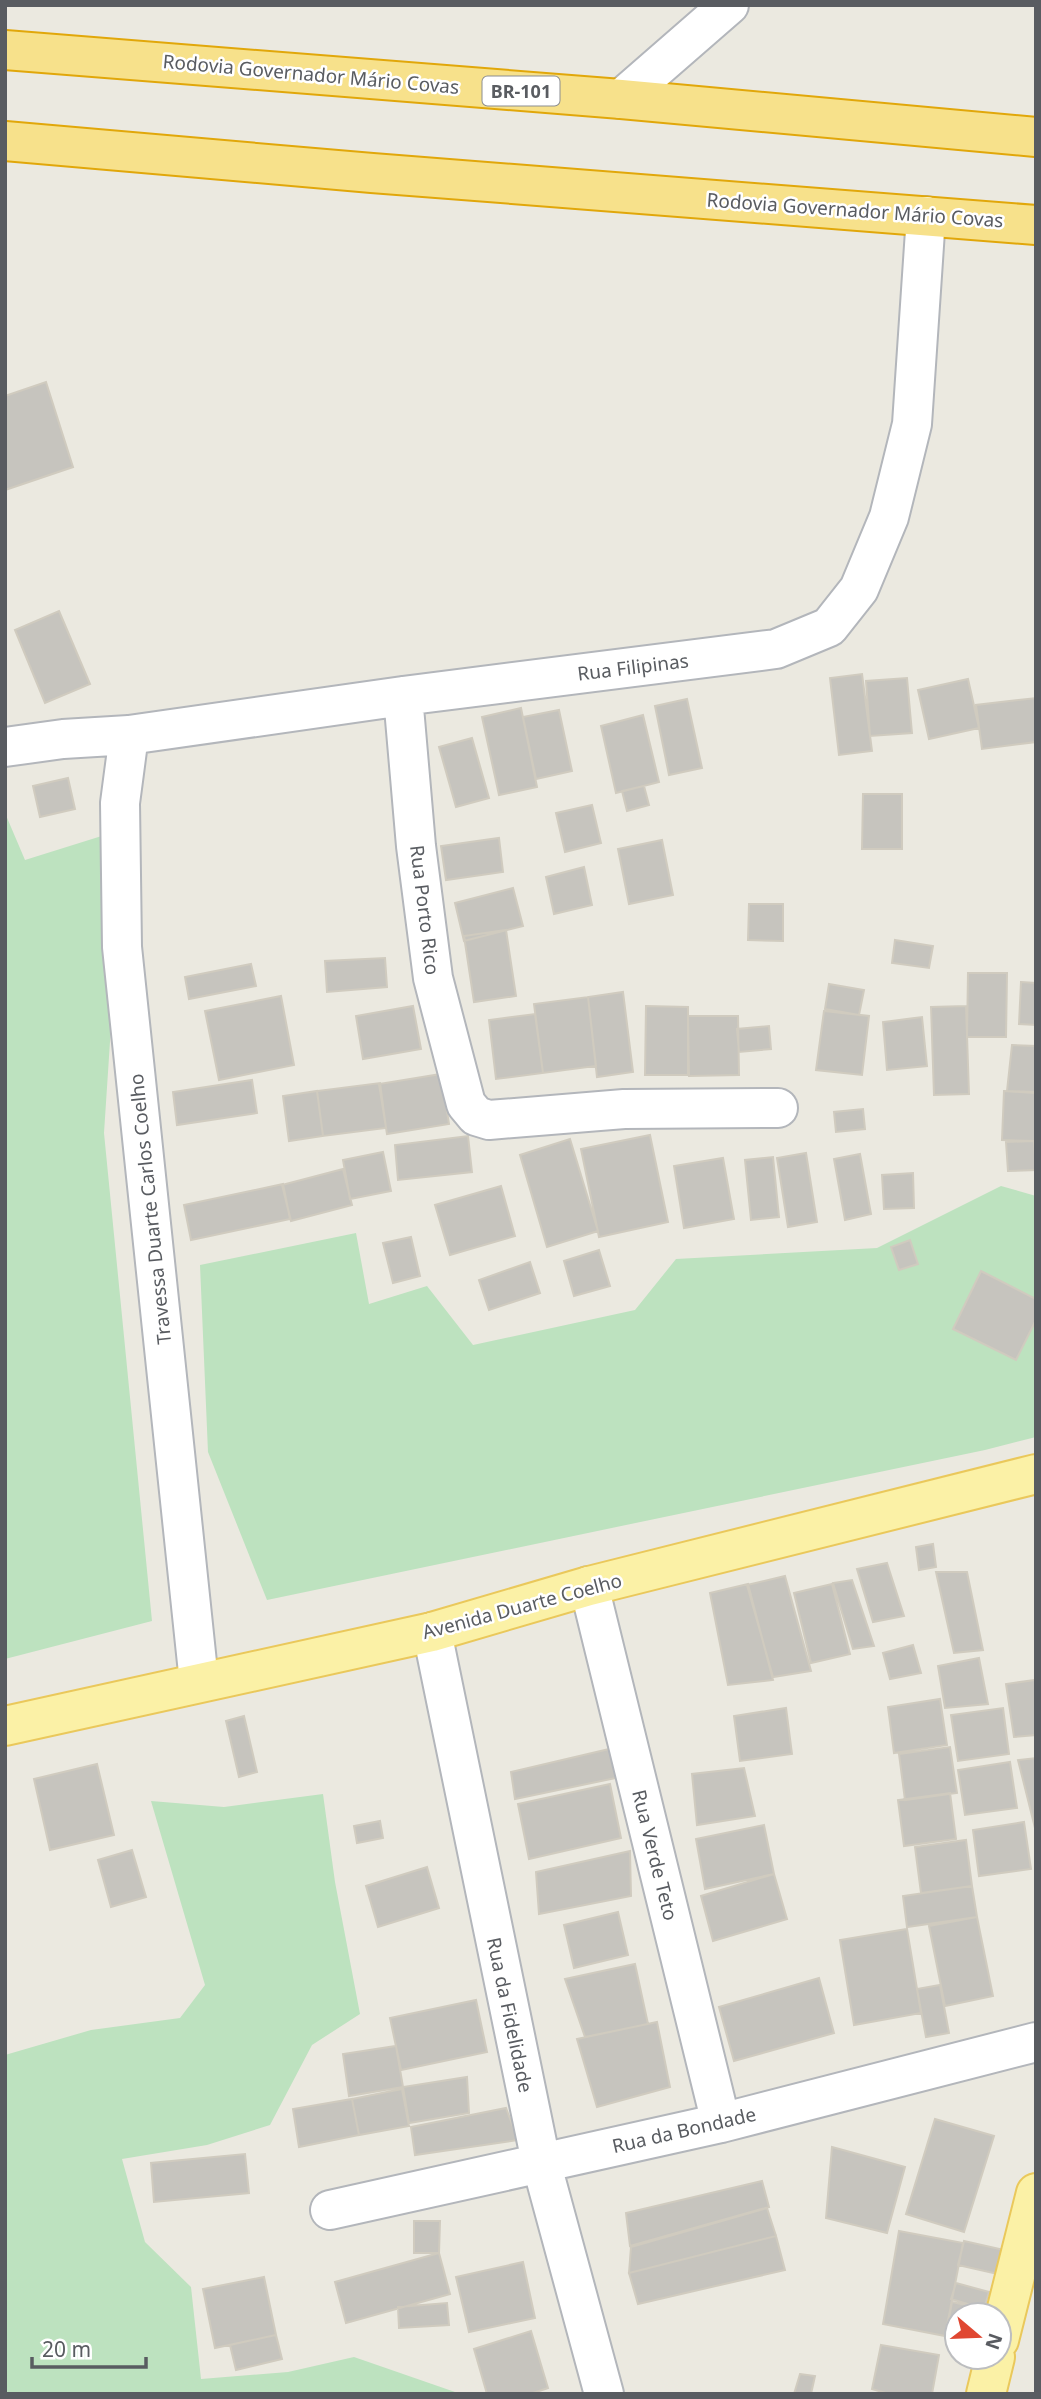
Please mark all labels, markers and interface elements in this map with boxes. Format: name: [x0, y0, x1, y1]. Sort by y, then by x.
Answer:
street label: Rodovia Governador Mário Covas: [162, 48, 460, 100]
road number: BR-101: [482, 76, 560, 106]
street label: Rodovia Governador Mário Covas: [706, 187, 1004, 233]
street label: Rua Filipinas: [576, 647, 690, 687]
street label: Rua Porto Rico: [404, 844, 446, 976]
street label: Travessa Duarte Carlos Coelho: [123, 1072, 177, 1346]
street label: Avenida Duarte Coelho: [419, 1567, 625, 1645]
street label: Rua Verde Teto: [626, 1787, 684, 1923]
street label: Rua da Fidelidade: [481, 1935, 539, 2095]
street label: Rua da Bondade: [610, 2101, 758, 2159]
north arrow: [943, 2301, 1013, 2371]
scale bar: [32, 2326, 145, 2370]
text: N: [979, 2330, 1009, 2353]
text: 20 m: [42, 2335, 91, 2363]

